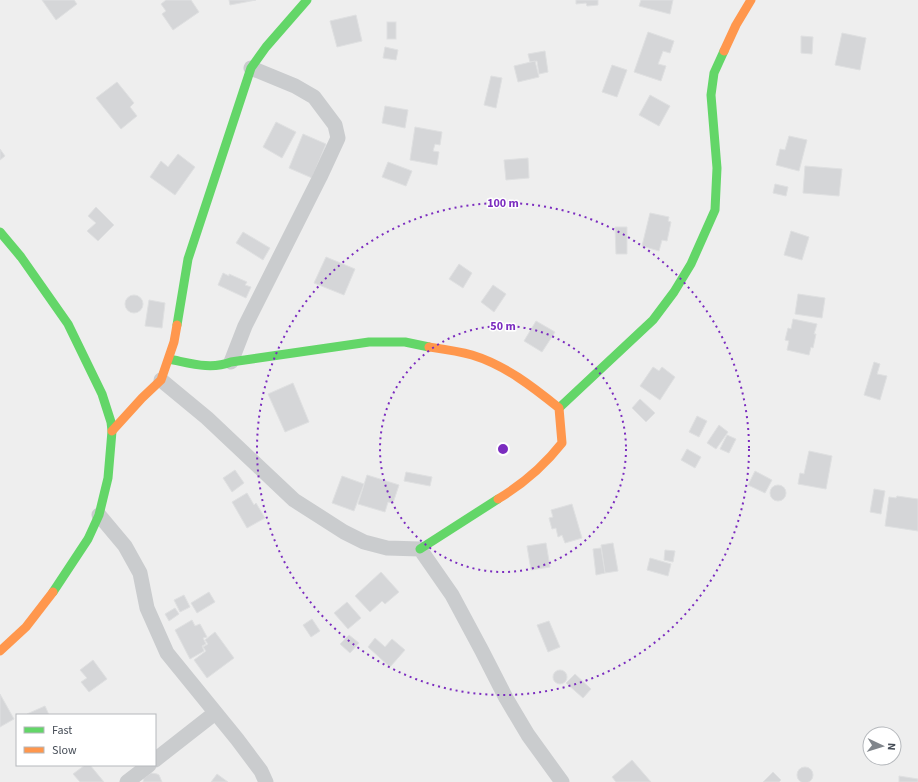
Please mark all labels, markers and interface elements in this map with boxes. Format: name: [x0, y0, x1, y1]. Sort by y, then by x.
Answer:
text: 100 m: [487, 195, 519, 212]
text: 50 m: [490, 318, 516, 335]
centre of rings: [496, 442, 510, 456]
legend: [16, 714, 156, 766]
text: Fast: [52, 722, 72, 739]
north arrow: [862, 726, 902, 766]
text: Slow: [52, 742, 77, 759]
text: N: [884, 742, 899, 751]

